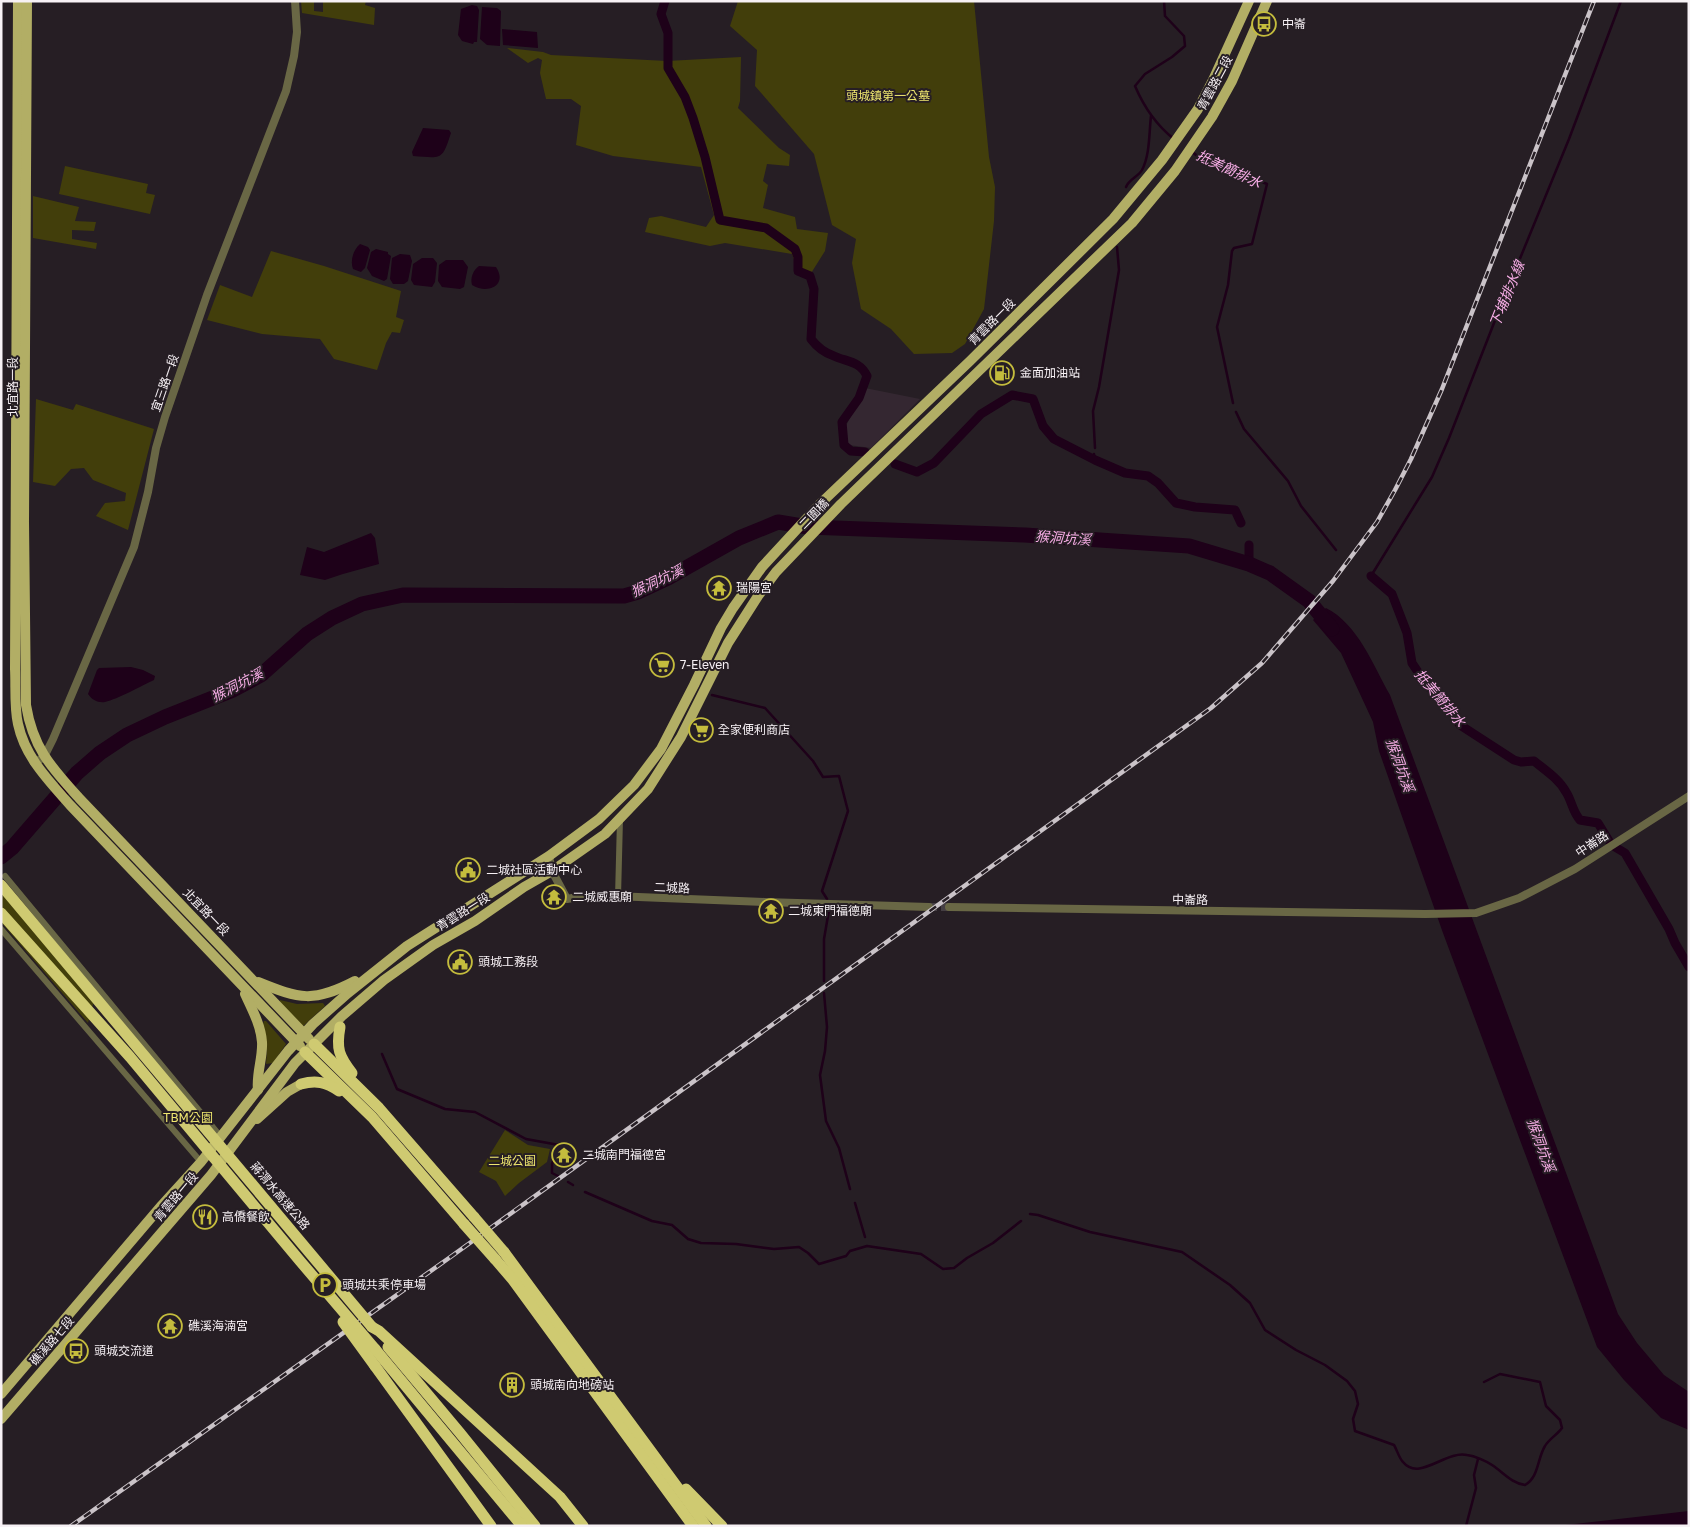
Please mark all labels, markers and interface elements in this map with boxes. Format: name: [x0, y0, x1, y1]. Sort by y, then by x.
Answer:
bus stop icon: 中崙: [1251, 11, 1277, 37]
place label: 中崙: [1282, 16, 1306, 31]
street label: 青雲路二段: [1194, 53, 1235, 113]
park label: 頭城鎮第一公墓: [846, 88, 930, 103]
water label: 抵美簡排水: [1194, 146, 1265, 191]
water label: 下埔排水線: [1486, 256, 1528, 329]
street label: 青雲路一段: [965, 295, 1018, 348]
street label: 宜三路一段: [148, 352, 181, 414]
street label: 北宜路一段: [5, 357, 20, 417]
fuel station icon: 金面加油站: [989, 360, 1015, 386]
place label: 金面加油站: [1020, 365, 1080, 380]
street label: 二圍橋: [796, 495, 832, 532]
water label: 猴洞坑溪: [1035, 527, 1094, 548]
water label: 猴洞坑溪: [628, 560, 688, 600]
temple icon: 瑞陽宮: [706, 575, 732, 601]
place label: 瑞陽宮: [736, 580, 772, 595]
supermarket icon: 7-Eleven: [649, 652, 675, 678]
place label: 7-Eleven: [680, 657, 730, 672]
water label: 猴洞坑溪: [208, 663, 267, 705]
water label: 抵美簡排水: [1411, 665, 1470, 731]
supermarket icon: 全家便利商店: [688, 717, 714, 743]
place label: 全家便利商店: [718, 722, 790, 737]
water label: 猴洞坑溪: [1383, 736, 1419, 796]
street label: 中崙路: [1573, 827, 1611, 860]
public building icon: 二城社區活動中心: [455, 857, 481, 883]
place label: 二城社區活動中心: [486, 862, 582, 877]
street label: 二城路: [654, 879, 690, 896]
temple icon: 二城威惠廟: [541, 884, 567, 910]
street label: 北宜路一段: [180, 885, 233, 938]
street label: 青雲路一段: [433, 889, 492, 934]
place label: 二城威惠廟: [572, 889, 632, 904]
street label: 中崙路: [1172, 892, 1208, 907]
temple icon: 二城東門福德廟: [758, 898, 784, 924]
place label: 二城東門福德廟: [788, 903, 872, 918]
public building icon: 頭城工務段: [447, 949, 473, 975]
place label: 頭城工務段: [478, 954, 538, 969]
park label: TBM公園: [163, 1110, 213, 1125]
water label: 猴洞坑溪: [1524, 1116, 1560, 1176]
temple icon: 二城南門福德宮: [551, 1142, 577, 1168]
place label: 二城南門福德宮: [582, 1147, 666, 1162]
park label: 二城公園: [488, 1153, 536, 1168]
street label: 蔣渭水高速公路: [248, 1159, 313, 1233]
street label: 青雲路一段: [151, 1169, 201, 1224]
restaurant icon: 高僑餐飲: [192, 1204, 218, 1230]
place label: 高僑餐飲: [222, 1209, 270, 1224]
parking icon: 頭城共乘停車場: [312, 1272, 338, 1298]
place label: 頭城共乘停車場: [342, 1277, 426, 1292]
street label: 礁溪路七段: [26, 1313, 77, 1368]
temple icon: 礁溪海湳宮: [157, 1313, 183, 1339]
place label: 礁溪海湳宮: [188, 1318, 248, 1333]
bus stop icon: 頭城交流道: [63, 1338, 89, 1364]
place label: 頭城交流道: [94, 1343, 154, 1358]
building icon: 頭城南向地磅站: [499, 1372, 525, 1398]
place label: 頭城南向地磅站: [530, 1377, 614, 1392]

